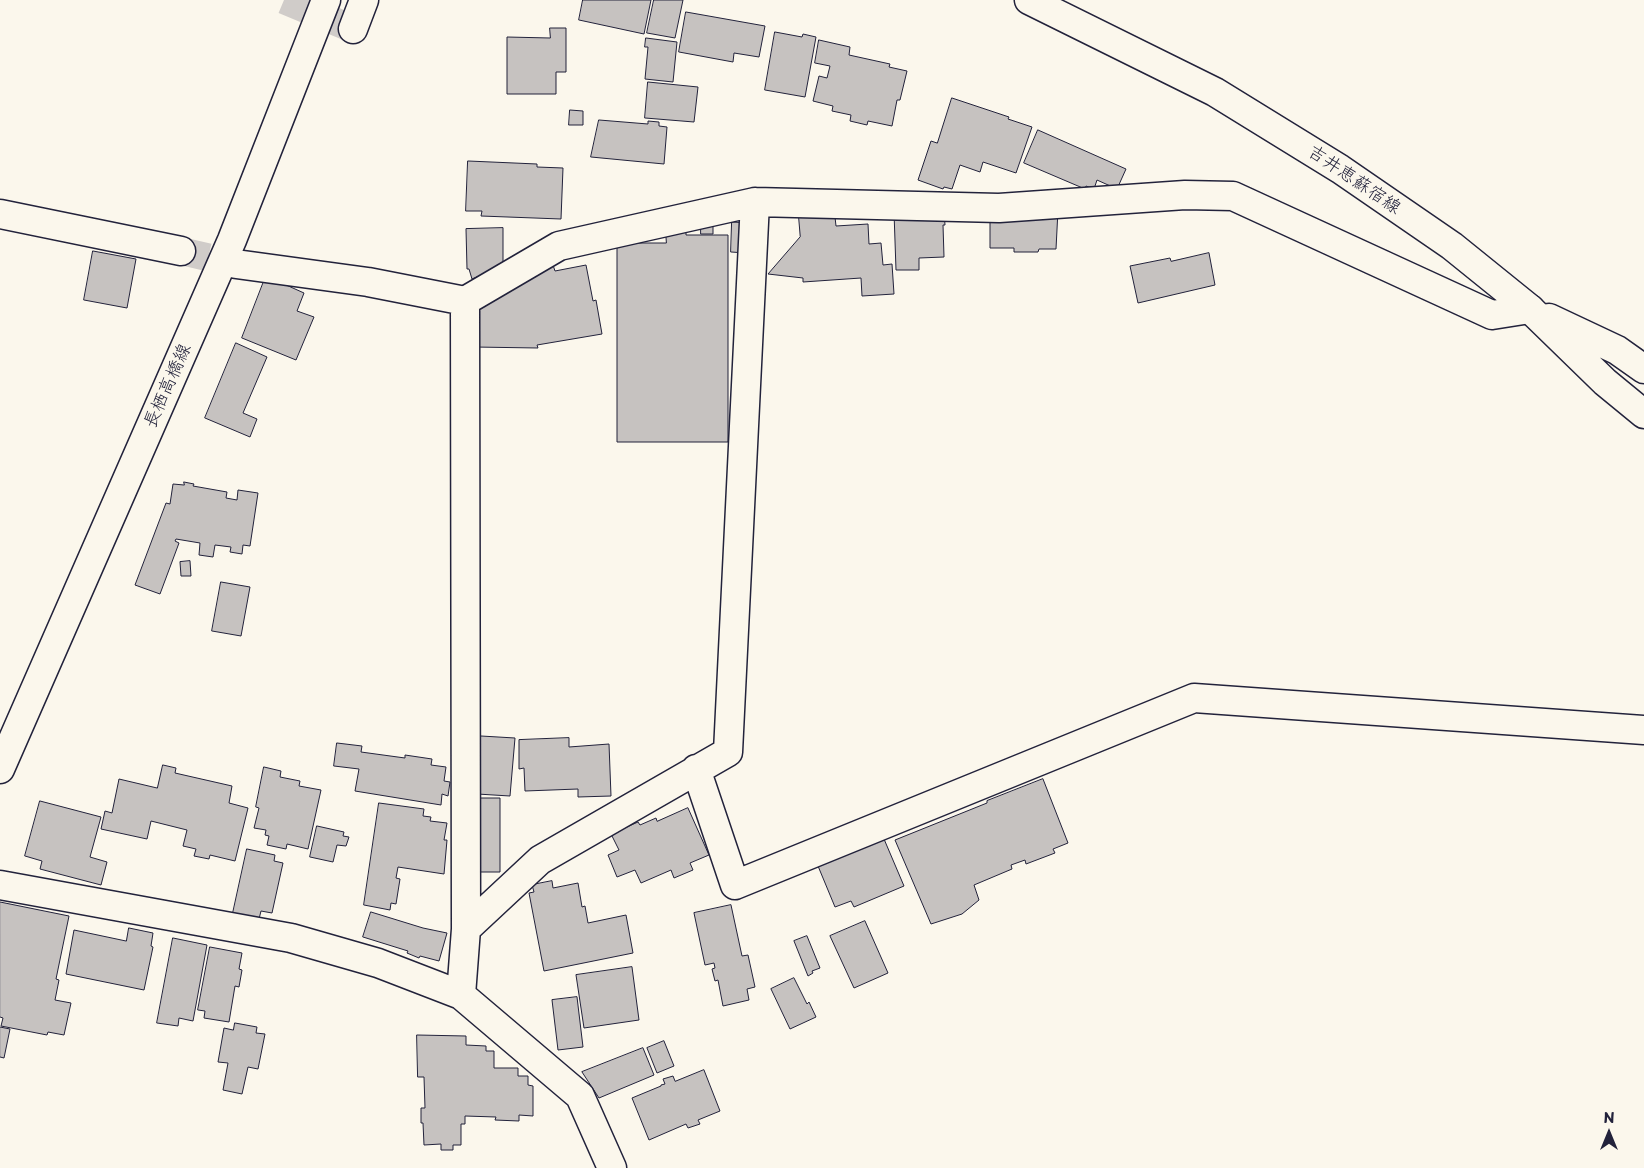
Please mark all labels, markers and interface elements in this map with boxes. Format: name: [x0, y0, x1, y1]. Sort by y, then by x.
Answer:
street label: 吉井恵蘇宿線: [1303, 141, 1405, 219]
street label: 長栖高橋線: [140, 340, 196, 432]
text: N: [1603, 1107, 1615, 1128]
north arrow: [1584, 1108, 1634, 1158]

